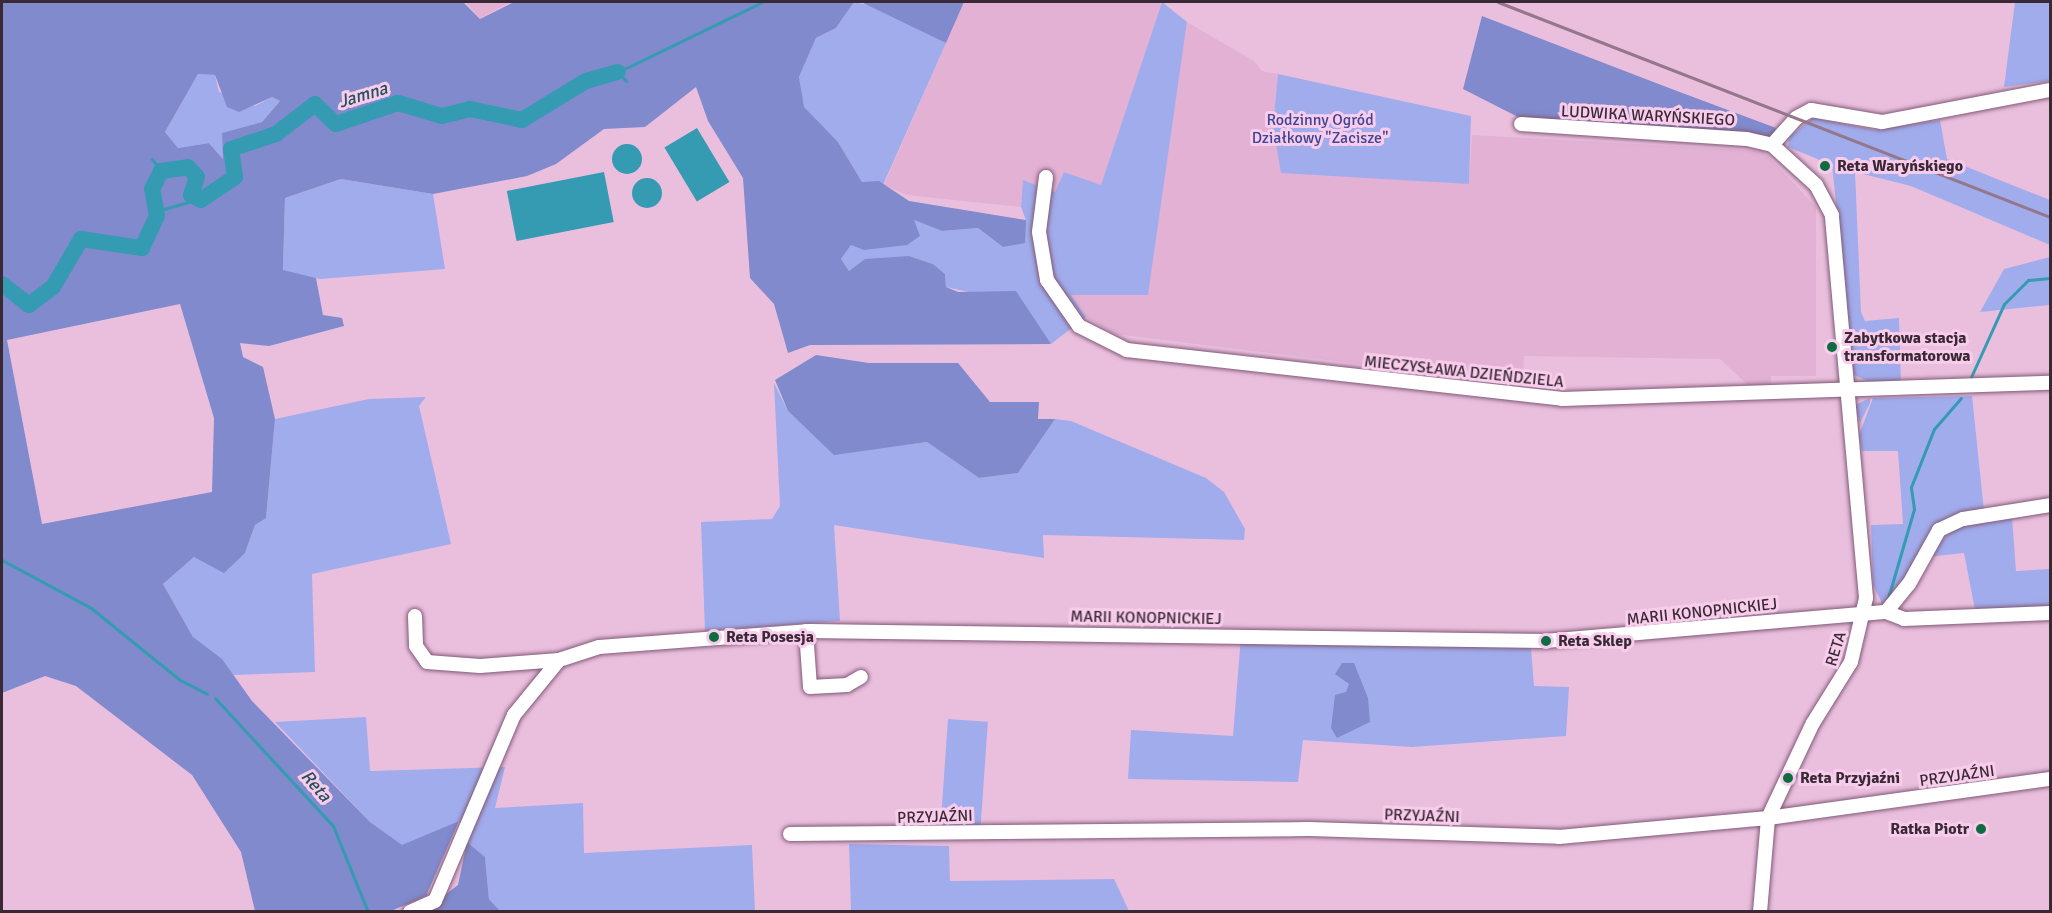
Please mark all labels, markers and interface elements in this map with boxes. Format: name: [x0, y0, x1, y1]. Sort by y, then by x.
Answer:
water label: Jamna: [336, 77, 390, 113]
street label: LUDWIKA WARYŃSKIEGO: [1561, 102, 1735, 130]
park label: Rodzinny Ogród Działkowy "Zacisze": [1252, 110, 1388, 148]
place label: Reta Waryńskiego: [1837, 156, 1963, 176]
marker: Reta Waryńskiego: [1818, 159, 1832, 173]
place label: Zabytkowa stacja transformatorowa: [1844, 328, 1971, 366]
marker: Zabytkowa stacja transformatorowa: [1825, 340, 1839, 354]
street label: MIECZYSŁAWA DZIEŃDZIELA: [1363, 352, 1565, 392]
street label: MARII KONOPNICKIEJ: [1626, 595, 1778, 629]
street label: MARII KONOPNICKIEJ: [1070, 607, 1222, 629]
place label: Reta Posesja: [726, 627, 814, 647]
street label: RETA: [1822, 629, 1850, 669]
marker: Reta Posesja: [707, 630, 721, 644]
place label: Reta Sklep: [1558, 631, 1632, 651]
marker: Reta Sklep: [1539, 634, 1553, 648]
street label: PRZYJAŹNI: [1918, 761, 1996, 791]
water label: Reta: [296, 766, 336, 806]
place label: Reta Przyjaźni: [1800, 768, 1900, 788]
marker: Reta Przyjaźni: [1781, 771, 1795, 785]
street label: PRZYJAŹNI: [1384, 805, 1460, 827]
street label: PRZYJAŹNI: [897, 806, 973, 828]
place label: Ratka Piotr: [1890, 819, 1969, 839]
marker: Ratka Piotr: [1974, 822, 1988, 836]

